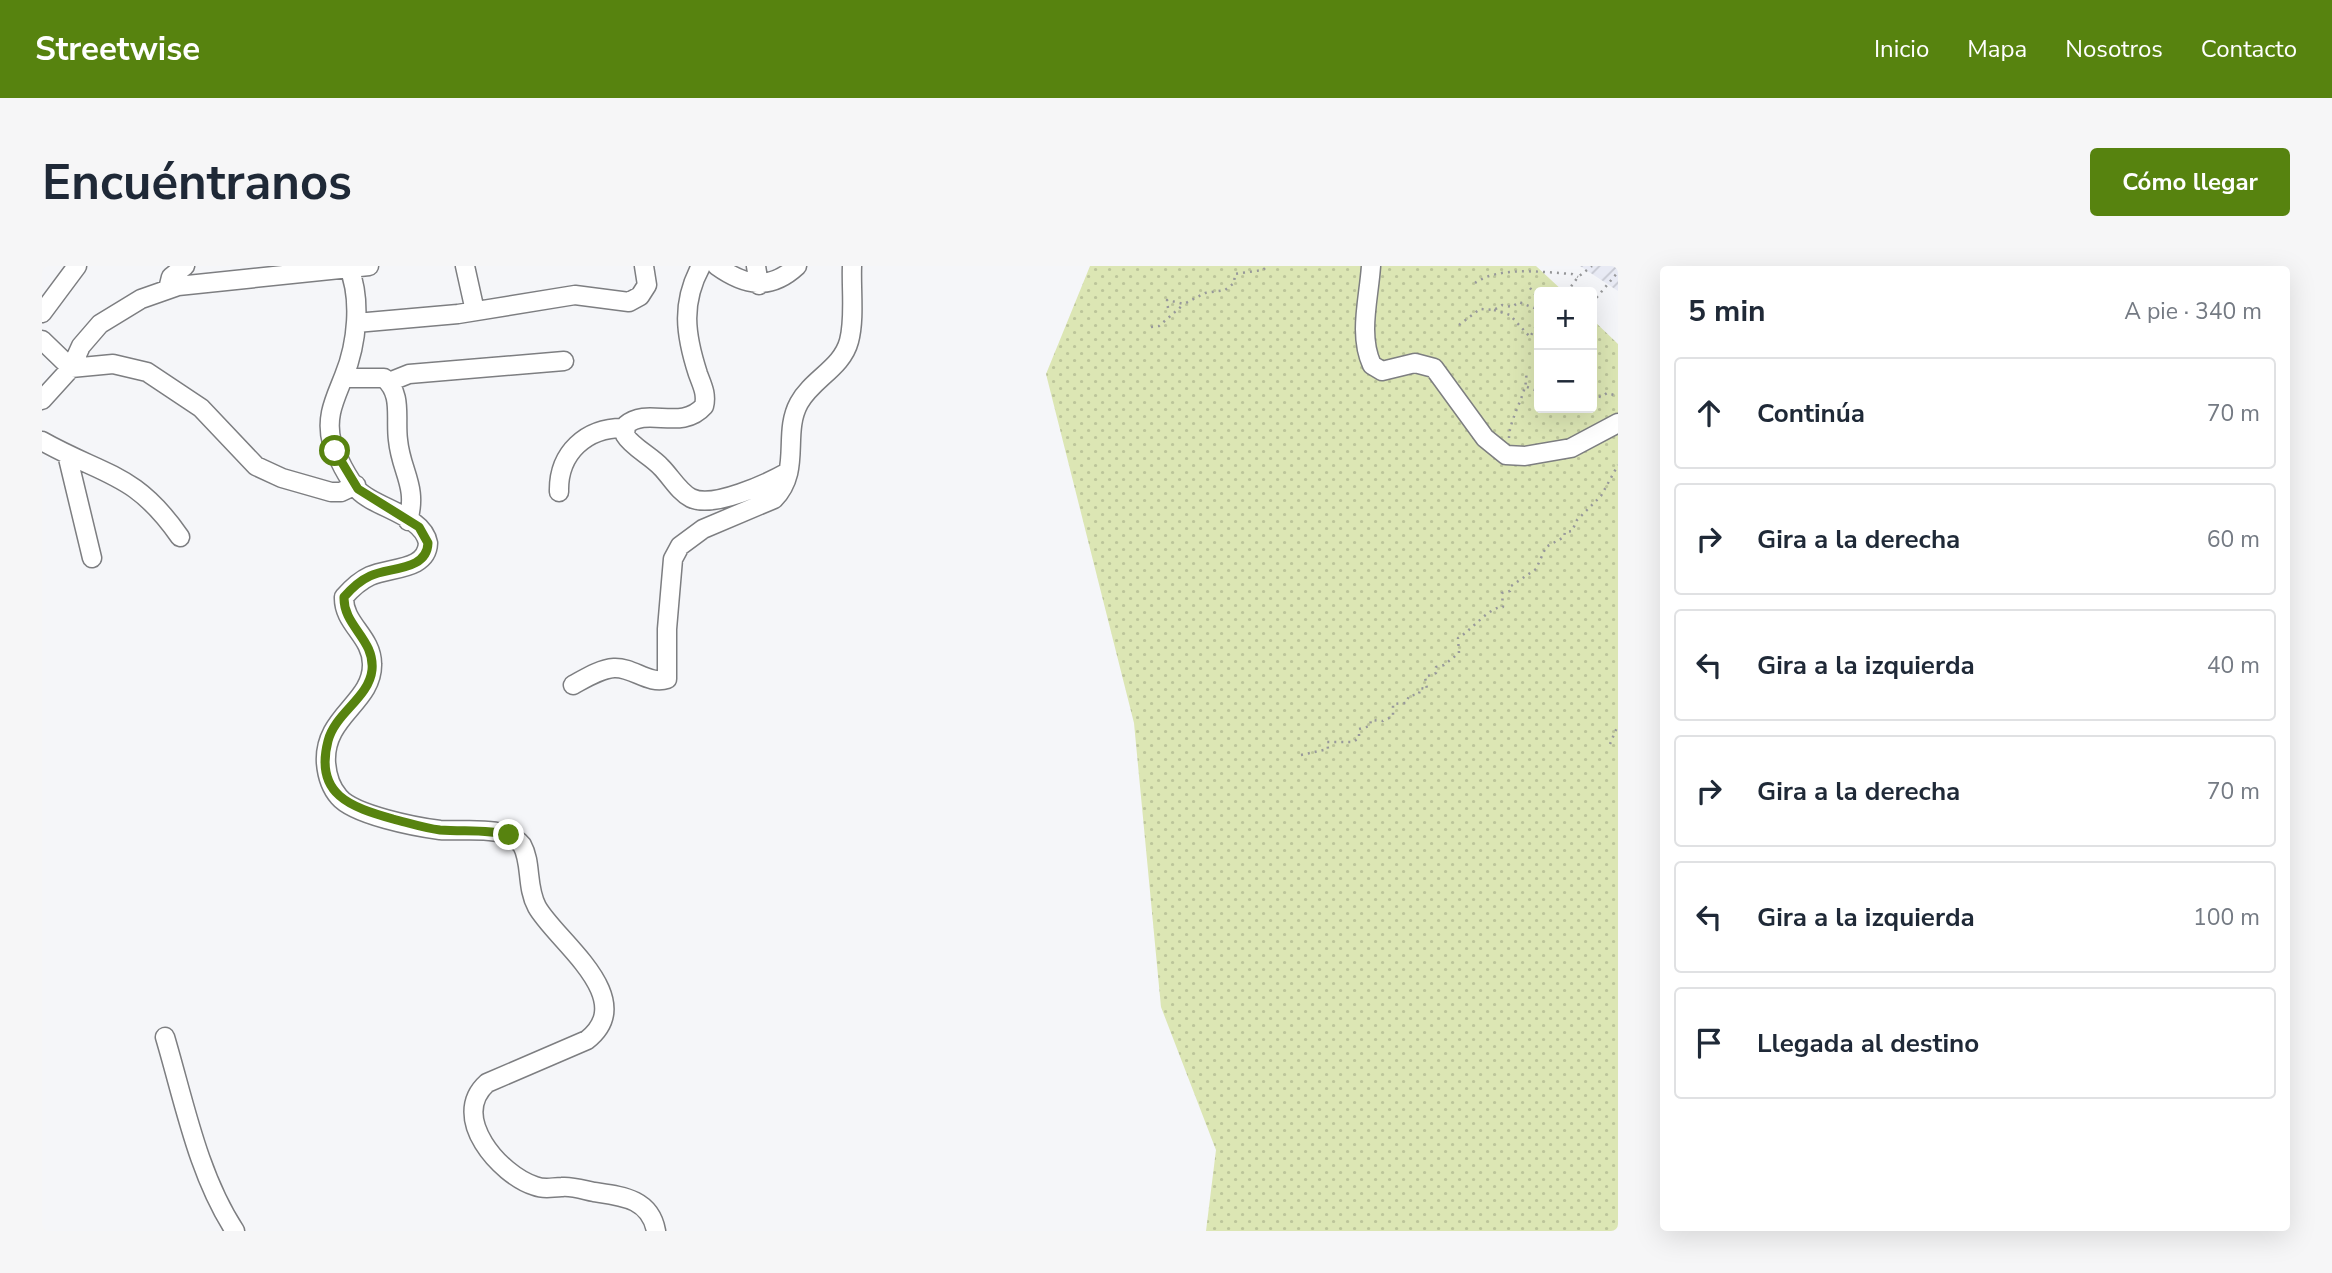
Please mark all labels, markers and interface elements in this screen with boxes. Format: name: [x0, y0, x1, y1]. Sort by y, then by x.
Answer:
text: Streetwise: [35, 27, 200, 72]
text: Inicio: [1874, 33, 1929, 65]
text: Mapa: [1967, 33, 2027, 65]
text: Nosotros: [2065, 33, 2163, 65]
text: Contacto: [2201, 33, 2297, 65]
button: Cómo llegar: [2090, 148, 2290, 216]
text: Encuéntranos: [42, 149, 352, 216]
map controls: [1534, 287, 1597, 413]
button: +: [1534, 287, 1597, 350]
text: 5 min: [1688, 291, 1766, 332]
text: A pie · 340 m: [2124, 296, 2262, 327]
button: −: [1534, 350, 1597, 413]
icon: ahead: [1690, 394, 1728, 432]
text: Continúa: [1757, 396, 1865, 431]
text: 70 m: [2207, 398, 2260, 429]
route start: [319, 435, 350, 466]
icon: right: [1690, 520, 1728, 558]
text: Gira a la derecha: [1757, 522, 1960, 557]
text: 60 m: [2207, 524, 2260, 555]
icon: left: [1690, 646, 1728, 684]
text: Gira a la izquierda: [1757, 648, 1975, 683]
text: 40 m: [2207, 650, 2260, 681]
icon: right: [1690, 772, 1728, 810]
text: Gira a la derecha: [1757, 774, 1960, 809]
text: 70 m: [2207, 776, 2260, 807]
route end: [493, 819, 524, 850]
icon: left: [1690, 898, 1728, 936]
text: Gira a la izquierda: [1757, 900, 1975, 935]
text: 100 m: [2193, 902, 2260, 933]
icon: arrive: [1690, 1024, 1728, 1062]
text: Llegada al destino: [1757, 1026, 1979, 1061]

